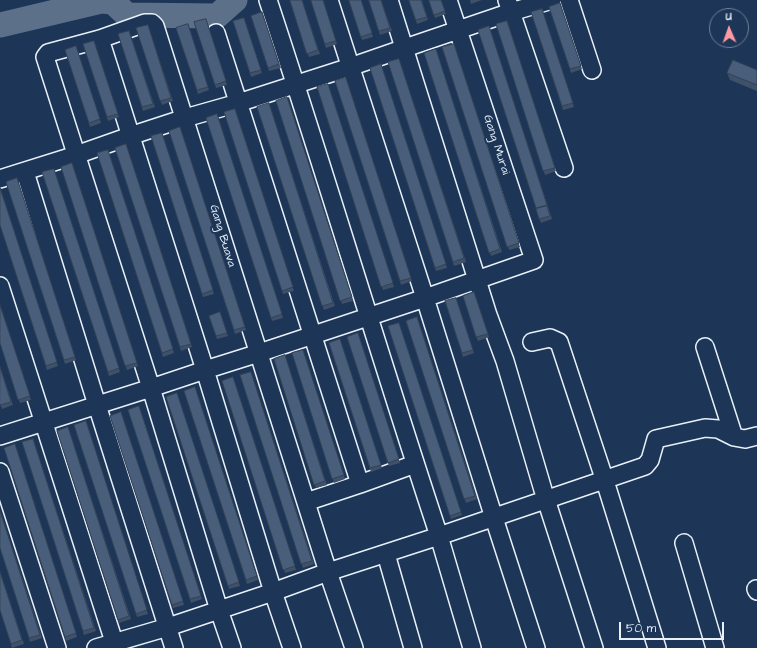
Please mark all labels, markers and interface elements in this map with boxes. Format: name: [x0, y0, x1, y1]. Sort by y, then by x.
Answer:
north arrow: [709, 8, 749, 48]
text: U: [725, 9, 732, 24]
street label: Gang Murai: [480, 113, 512, 177]
street label: Gang Buava: [206, 203, 238, 269]
scale bar: [621, 614, 726, 640]
text: 50 m: [626, 620, 656, 637]

